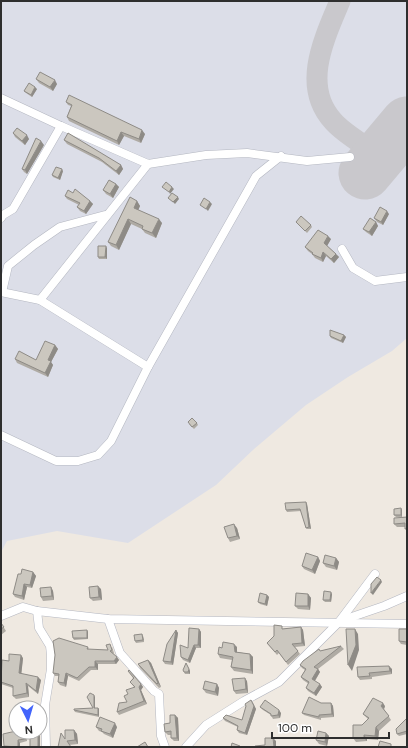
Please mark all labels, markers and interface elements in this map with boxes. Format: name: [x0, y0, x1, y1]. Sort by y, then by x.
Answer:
north arrow: [8, 700, 48, 740]
scale bar: [272, 714, 389, 740]
text: 100 m: [278, 720, 312, 736]
text: N: [24, 723, 33, 737]

